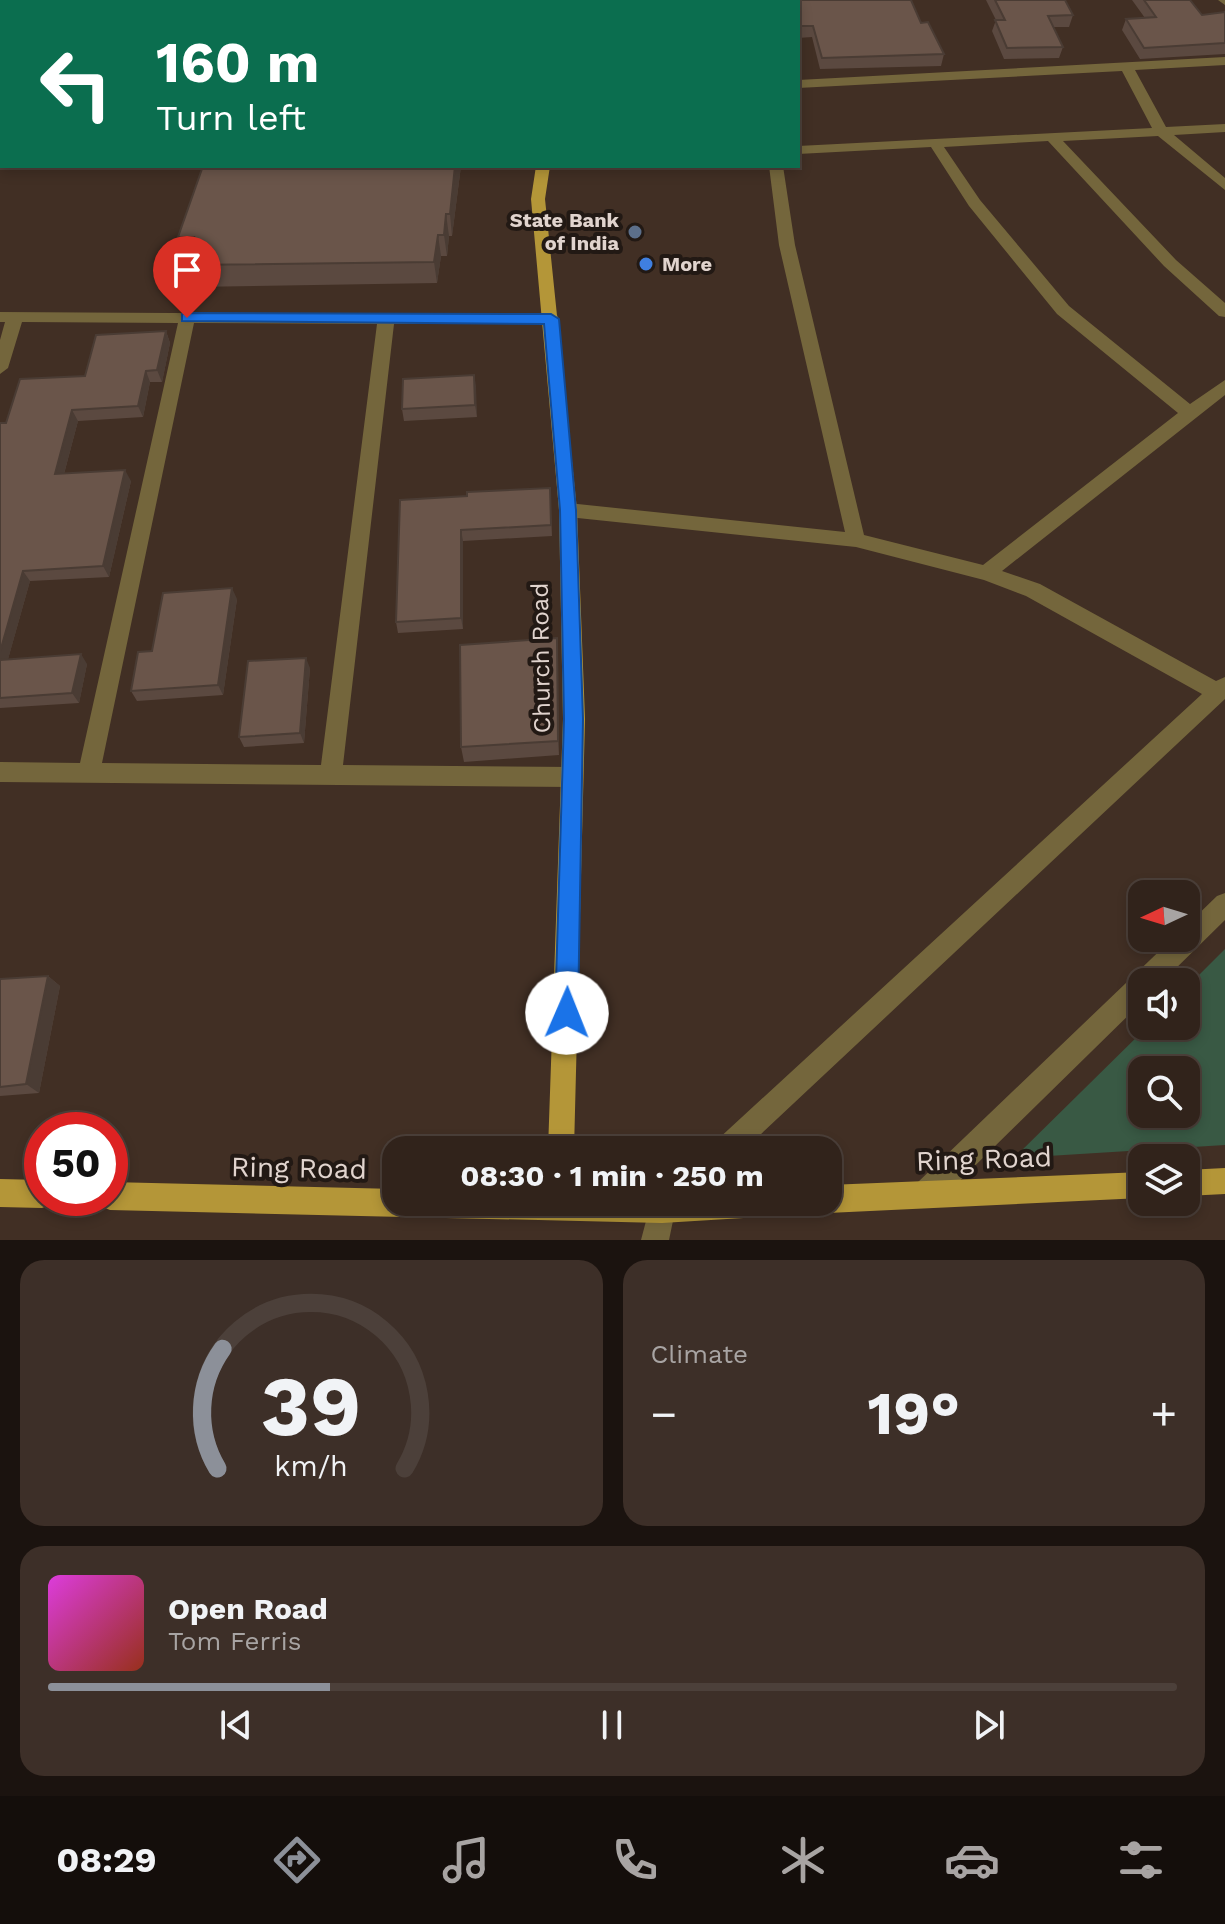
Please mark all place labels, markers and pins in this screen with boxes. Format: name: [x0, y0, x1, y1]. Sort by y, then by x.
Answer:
place label: State Bank of India: [510, 208, 620, 255]
marker: State Bank of India: [626, 223, 644, 241]
pin: [153, 236, 221, 318]
place label: More: [662, 252, 712, 276]
marker: More: [637, 255, 655, 273]

